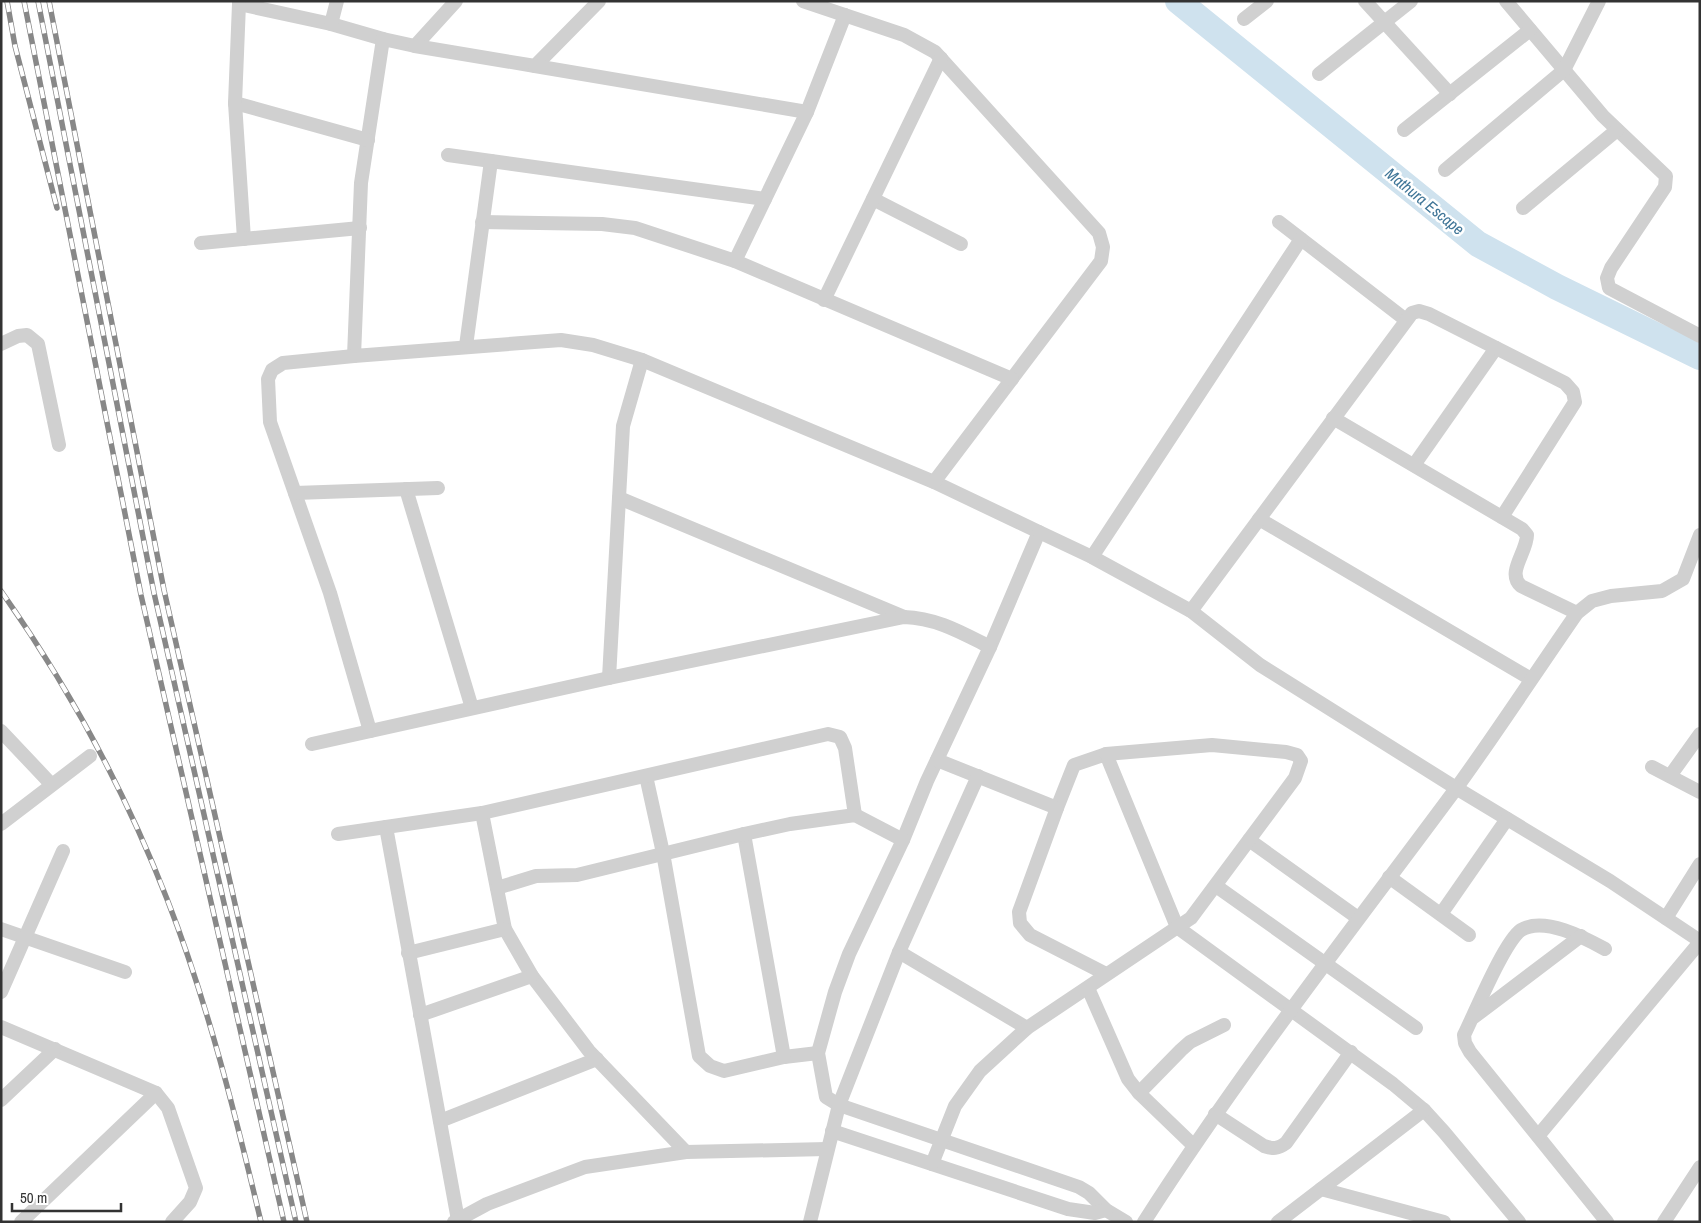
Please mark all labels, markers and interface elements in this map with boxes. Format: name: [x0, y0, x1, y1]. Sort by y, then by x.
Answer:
water label: Mathura Escape: [1381, 162, 1469, 240]
scale bar: [12, 1180, 121, 1212]
text: 50 m: [20, 1187, 47, 1208]

